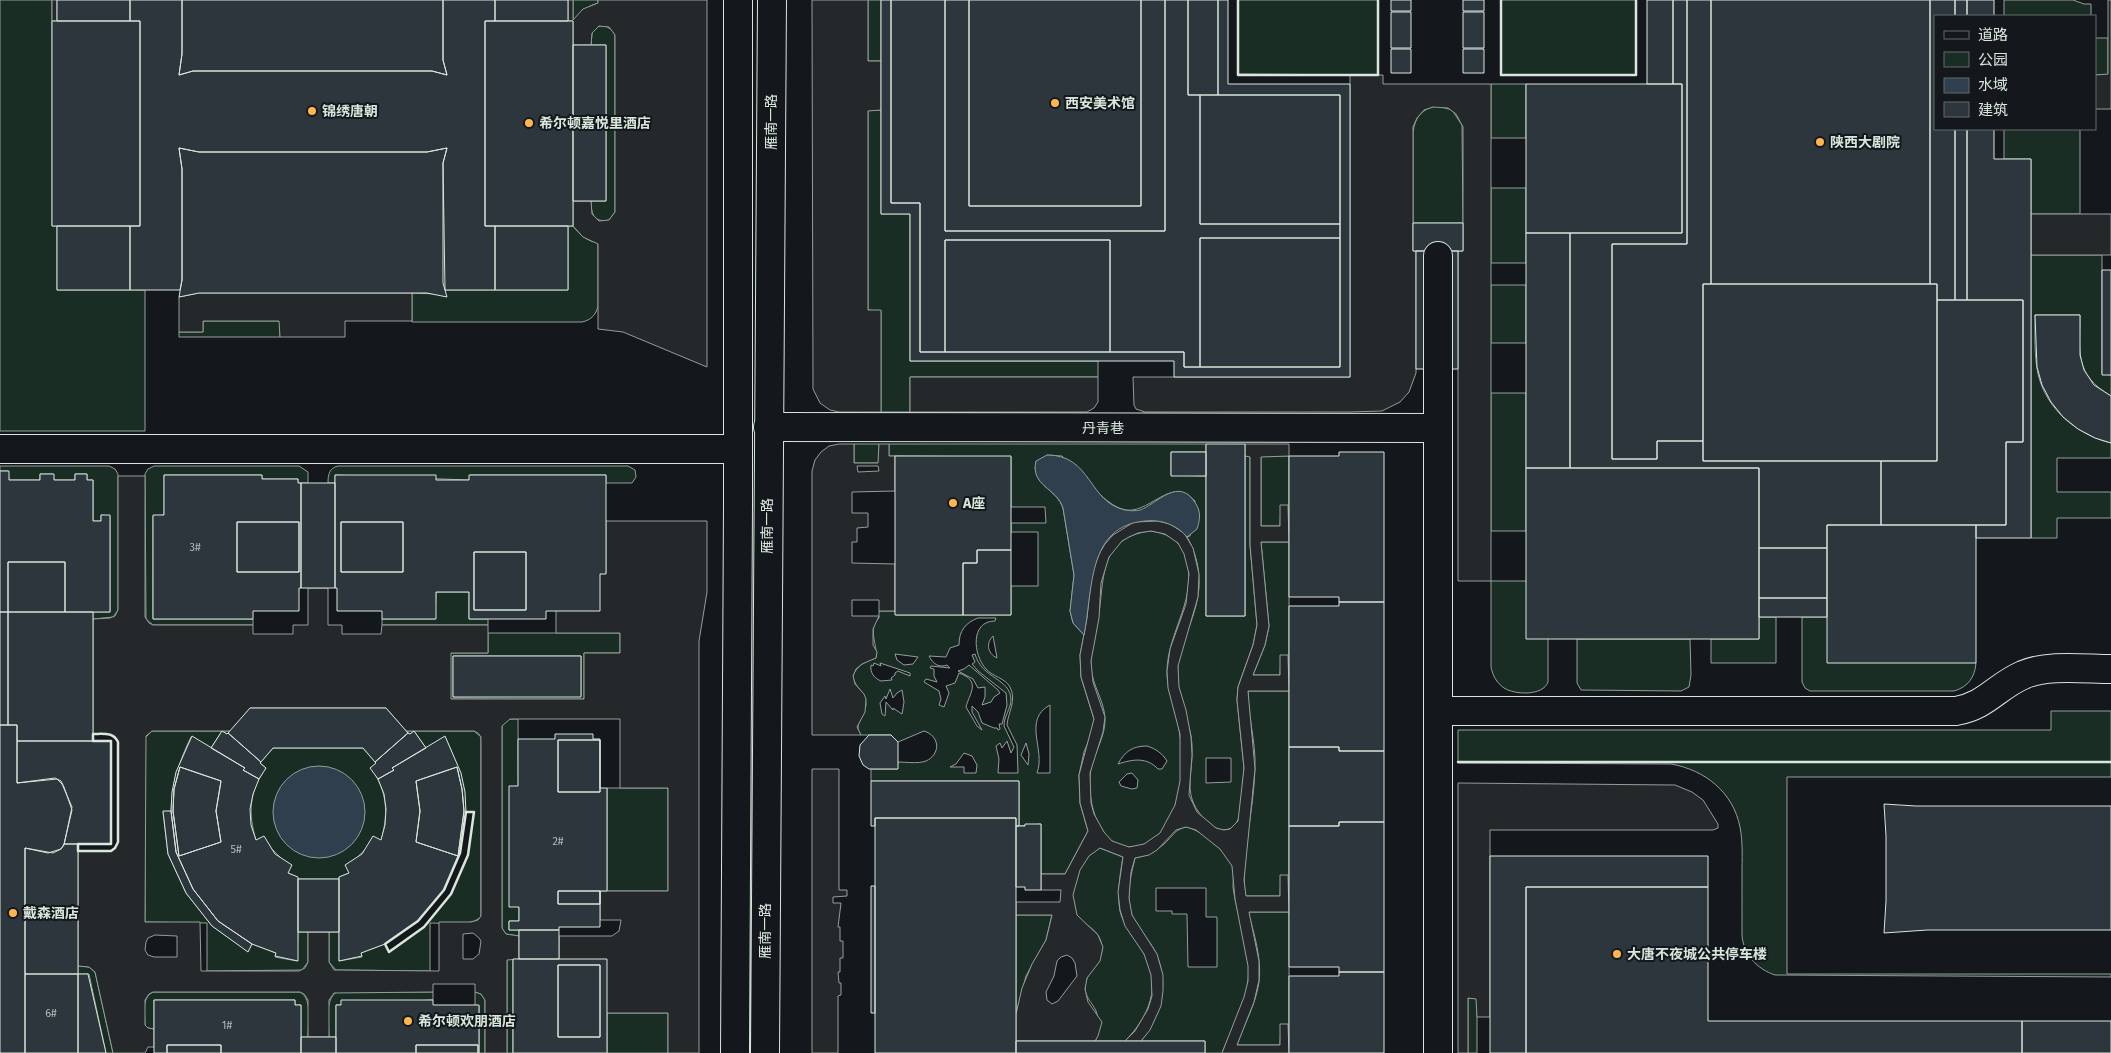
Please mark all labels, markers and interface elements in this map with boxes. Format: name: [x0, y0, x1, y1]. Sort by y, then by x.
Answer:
legend: [1934, 15, 2096, 130]
text: 道路: [1978, 26, 2008, 44]
text: 公园: [1978, 51, 2008, 69]
text: 水域: [1978, 76, 2008, 94]
street label: 雁南一路: [763, 94, 780, 150]
place label: 西安美术馆: [1065, 95, 1135, 112]
marker: 西安美术馆: [1049, 97, 1061, 109]
text: 建筑: [1978, 101, 2008, 119]
place label: 锦绣唐朝: [322, 103, 378, 120]
marker: 锦绣唐朝: [306, 105, 318, 117]
place label: 希尔顿嘉悦里酒店: [539, 115, 651, 132]
marker: 希尔顿嘉悦里酒店: [523, 117, 535, 129]
place label: 陕西大剧院: [1830, 134, 1900, 151]
marker: 陕西大剧院: [1814, 136, 1826, 148]
street label: 丹青巷: [1082, 420, 1124, 437]
place label: A座: [962, 495, 985, 512]
marker: A座: [947, 497, 959, 509]
street label: 雁南一路: [759, 498, 776, 554]
house number: 3#: [189, 541, 201, 554]
house number: 2#: [552, 835, 564, 848]
house number: 5#: [230, 843, 242, 856]
street label: 雁南一路: [757, 903, 774, 959]
place label: 戴森酒店: [23, 905, 79, 922]
marker: 戴森酒店: [7, 907, 19, 919]
place label: 大唐不夜城公共停车楼: [1627, 946, 1767, 963]
marker: 大唐不夜城公共停车楼: [1611, 948, 1623, 960]
house number: 6#: [45, 1007, 57, 1020]
place label: 希尔顿欢朋酒店: [418, 1013, 516, 1030]
marker: 希尔顿欢朋酒店: [402, 1015, 414, 1027]
house number: 1#: [222, 1019, 233, 1032]

